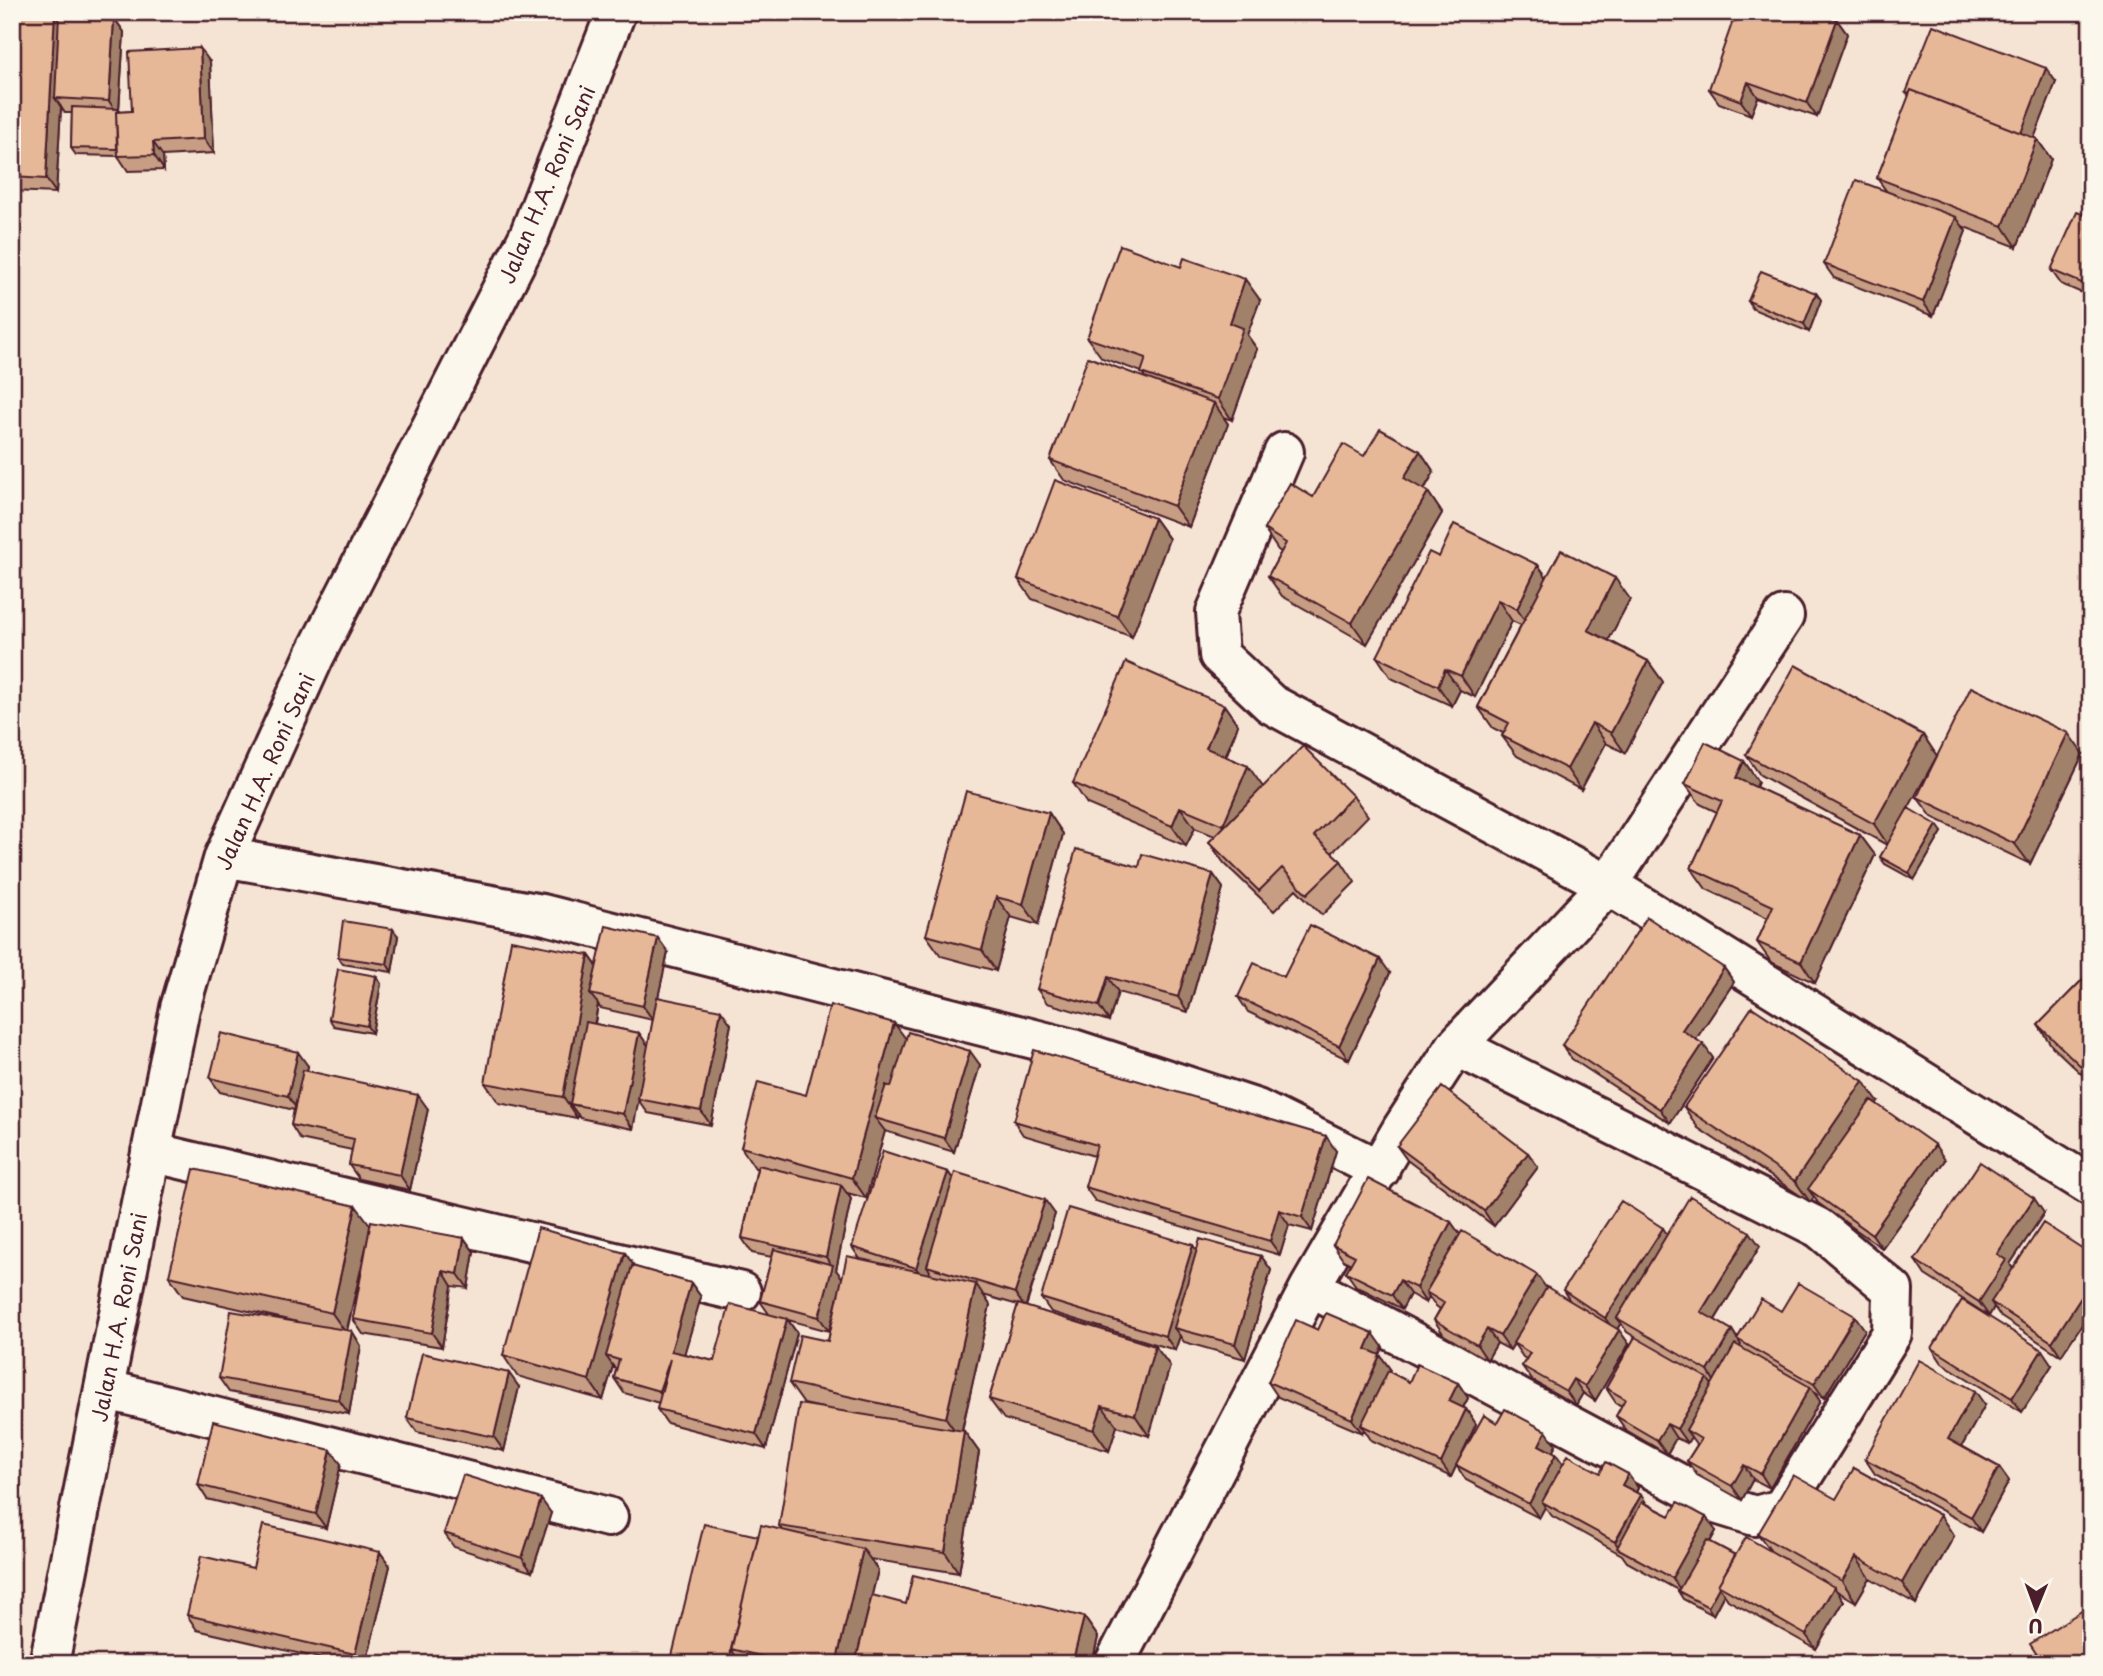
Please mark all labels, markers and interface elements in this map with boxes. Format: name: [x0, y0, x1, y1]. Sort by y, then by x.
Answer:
street label: Jalan H.A. Roni Sani: [490, 80, 602, 288]
street label: Jalan H.A. Roni Sani: [206, 667, 322, 875]
street label: Jalan H.A. Roni Sani: [82, 1210, 154, 1424]
north arrow: [2002, 1574, 2072, 1644]
text: U: [2028, 1613, 2043, 1641]

